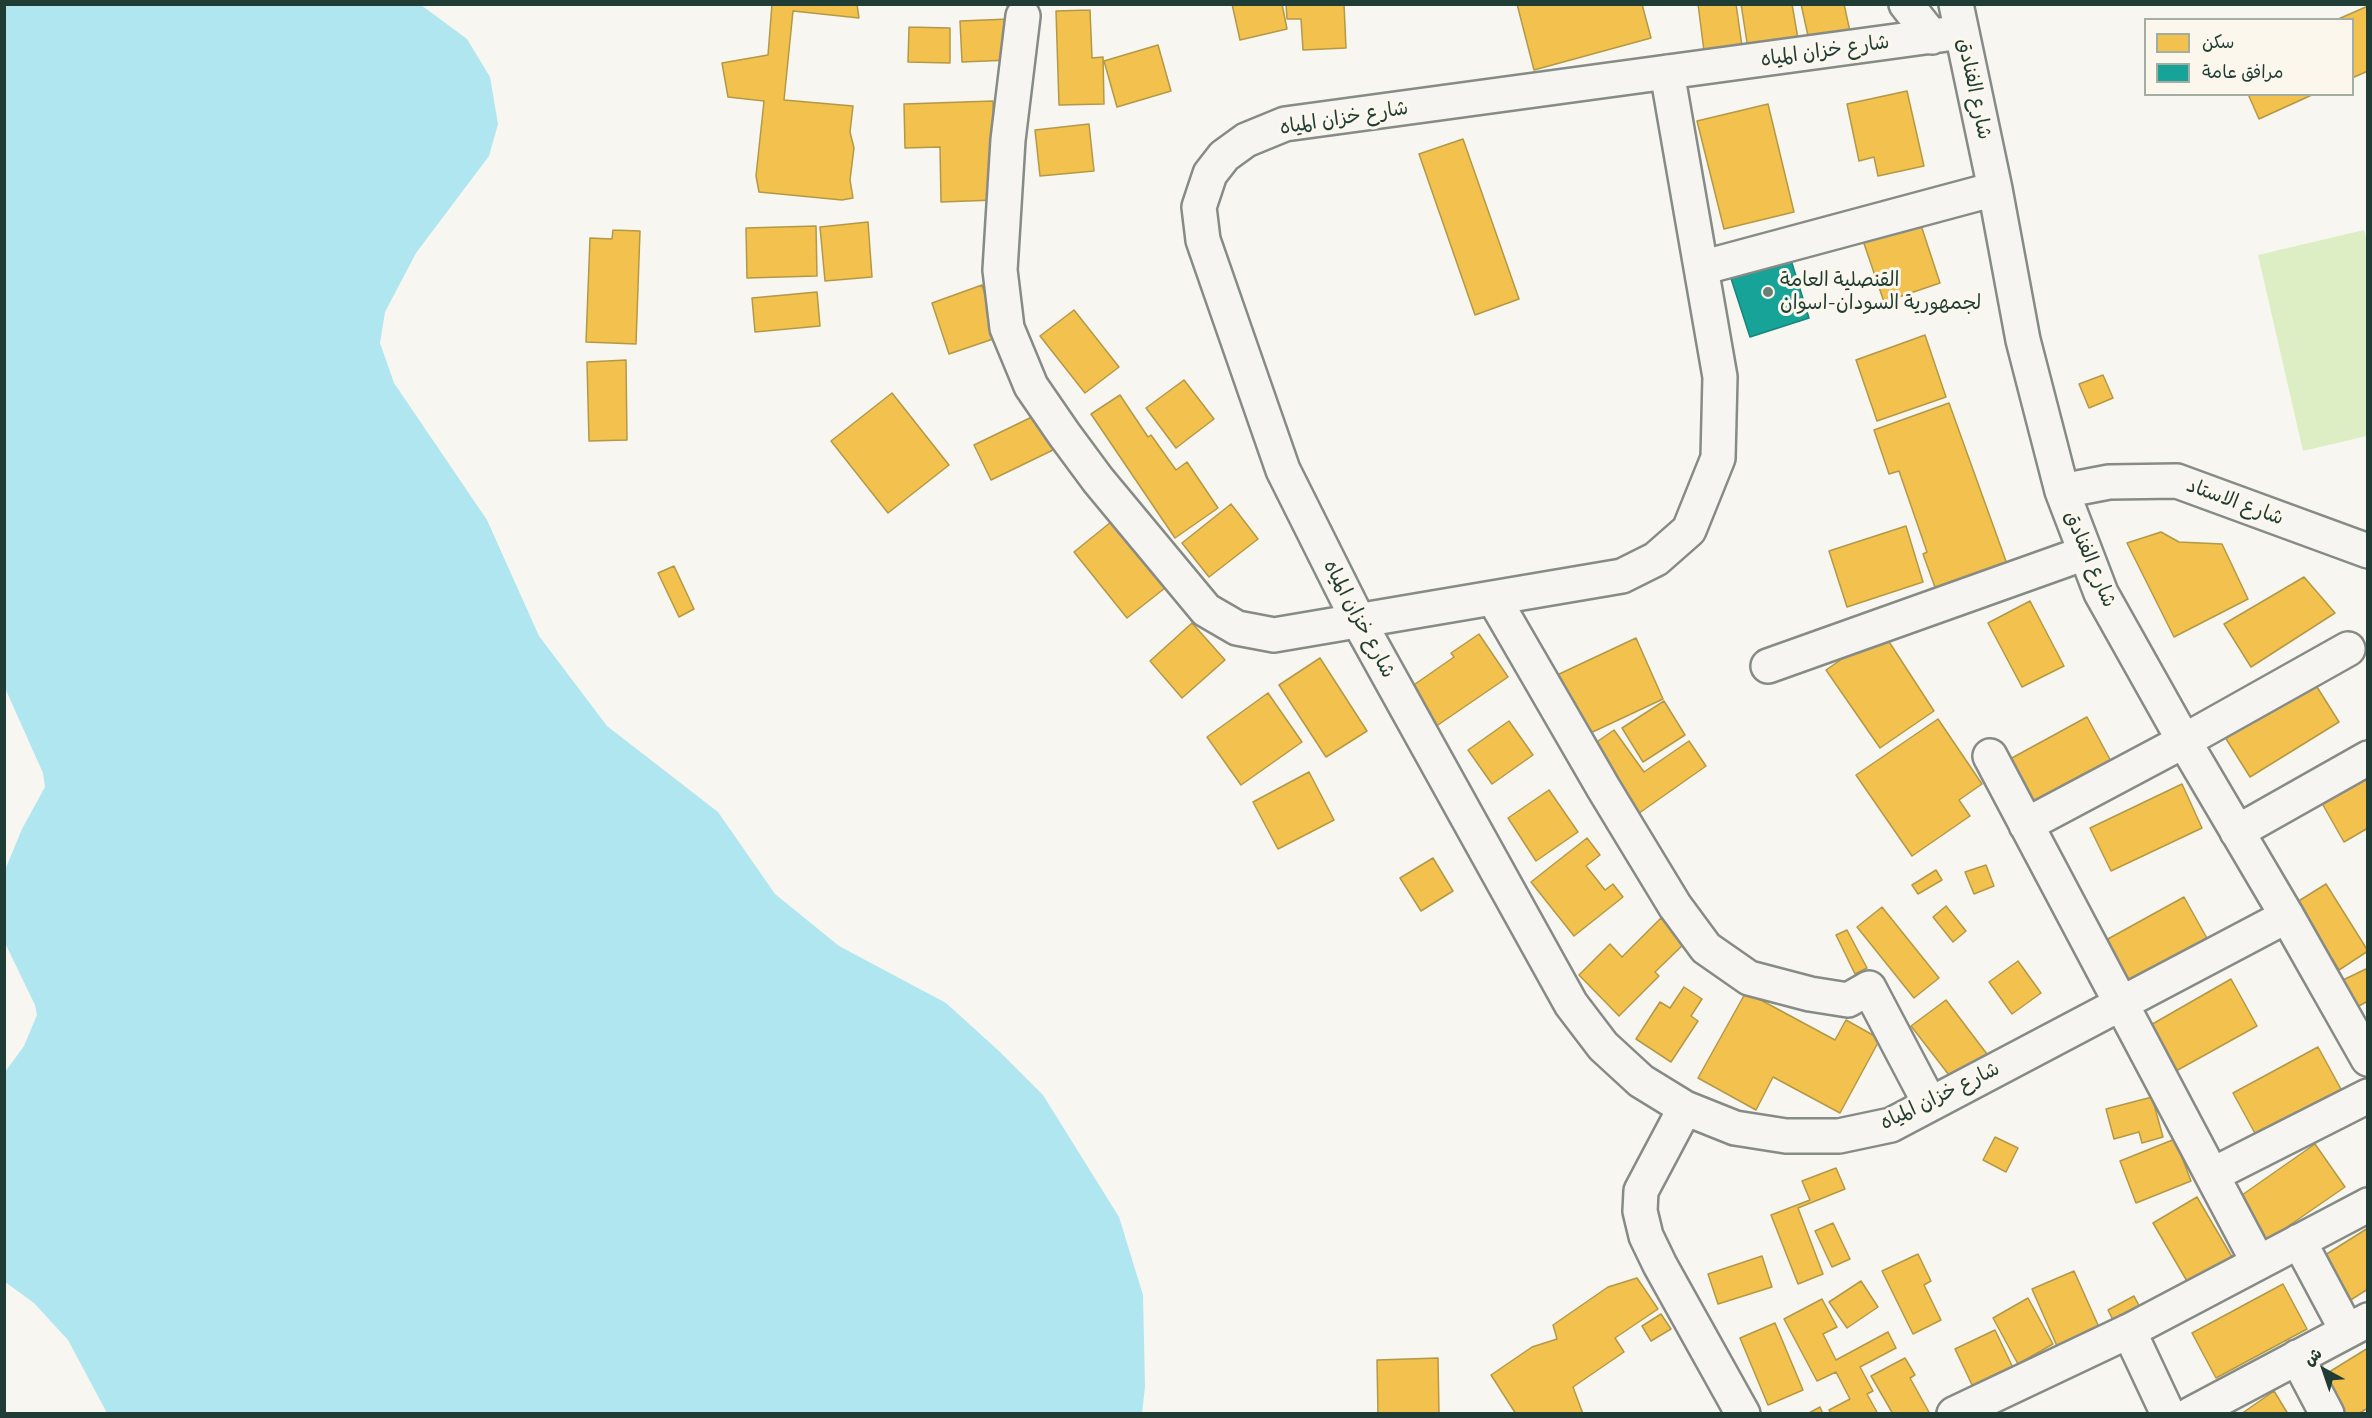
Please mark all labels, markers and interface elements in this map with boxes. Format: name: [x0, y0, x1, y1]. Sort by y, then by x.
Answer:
legend: [2144, 18, 2354, 96]
street label: شارع خزان المياه: [1759, 30, 1891, 72]
text: سكن: [2202, 30, 2234, 53]
street label: شارع الفنادق: [1952, 36, 1996, 142]
text: مرافق عامة: [2202, 60, 2284, 83]
street label: شارع خزان المياه: [1278, 96, 1410, 140]
place label: القنصلية العامة لجمهورية السودان-اسوان: [1780, 268, 1981, 315]
marker: القنصلية العامة لجمهورية السودان-اسوان: [1761, 285, 1775, 299]
street label: شارع الاستاد: [2183, 473, 2287, 531]
street label: شارع الفنادق: [2059, 507, 2121, 611]
street label: شارع خزان المياه: [1318, 556, 1400, 682]
street label: شارع خزان المياه: [1876, 1057, 2004, 1135]
north arrow: [2294, 1340, 2354, 1400]
text: ش: [2299, 1343, 2326, 1370]

